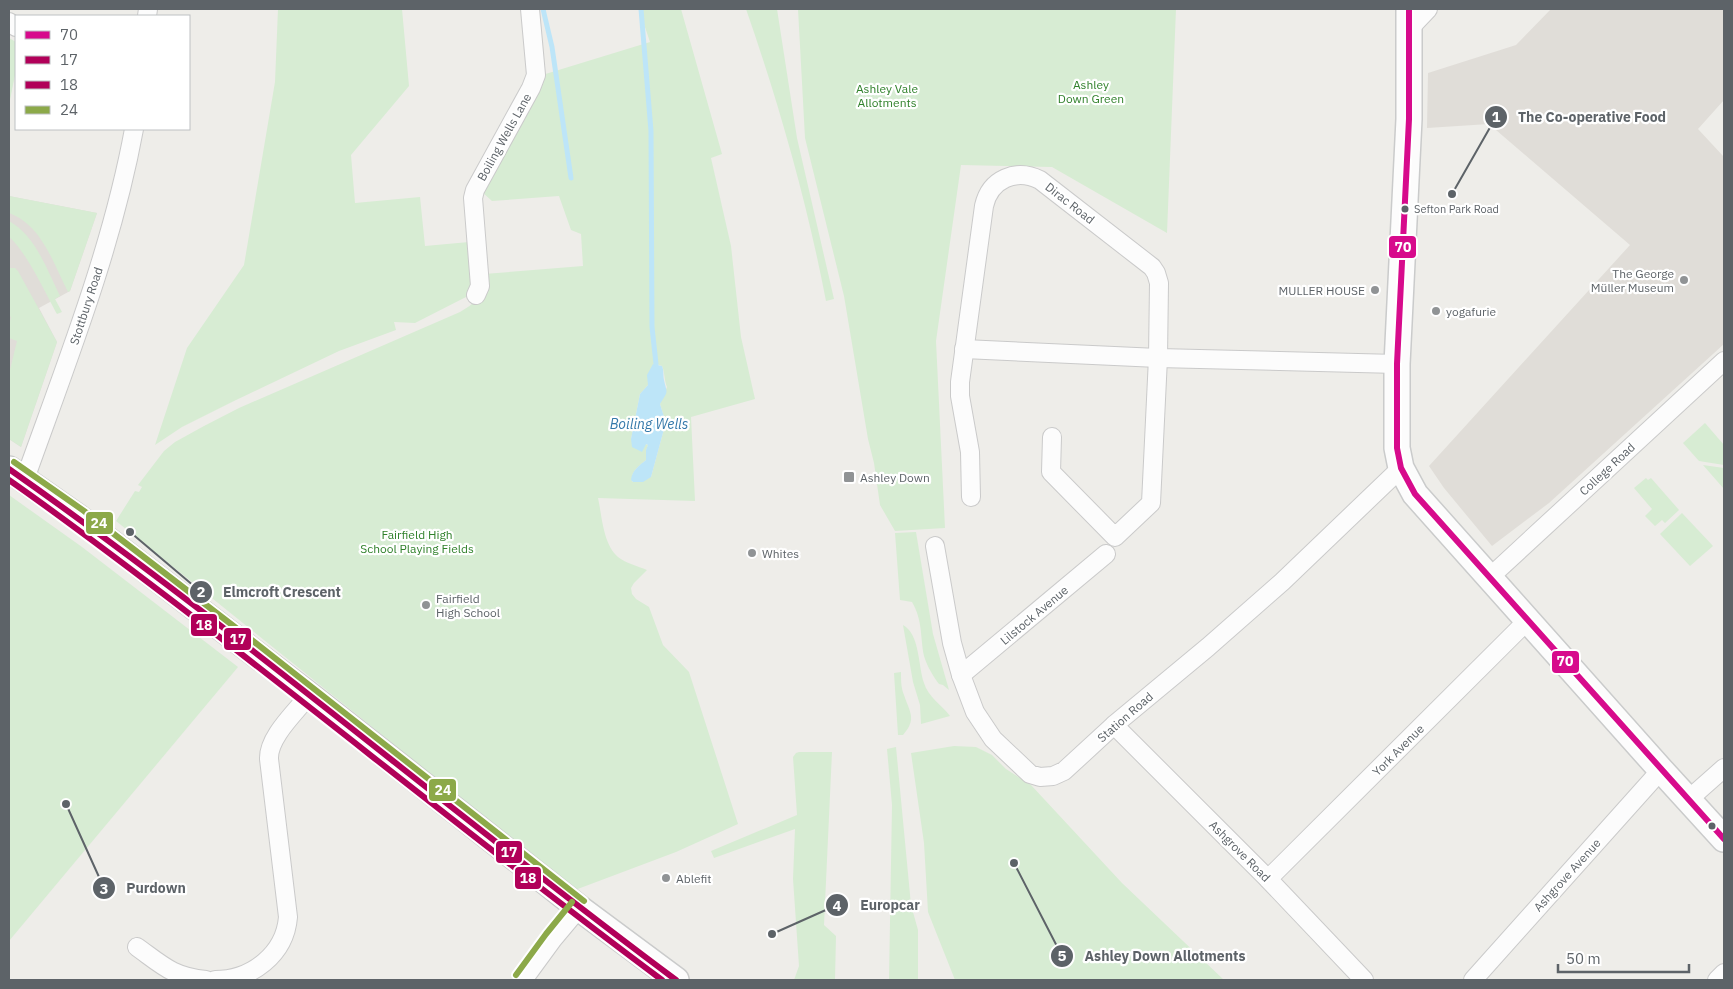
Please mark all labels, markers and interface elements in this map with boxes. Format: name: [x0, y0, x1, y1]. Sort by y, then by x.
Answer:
legend: [15, 15, 190, 130]
text: 70: [60, 25, 78, 44]
text: 17: [60, 50, 78, 69]
text: 18: [60, 75, 78, 94]
park label: Ashley Down Green: [1058, 77, 1124, 106]
park label: Ashley Vale Allotments: [856, 81, 918, 110]
street label: Boiling Wells Lane: [474, 90, 534, 183]
text: 24: [60, 100, 78, 119]
callout: The Co-operative Food: [1483, 103, 1676, 132]
text: 1: [1491, 107, 1501, 126]
text: The Co-operative Food: [1518, 108, 1666, 126]
street label: Dirac Road: [1042, 179, 1098, 227]
place label: Sefton Park Road: [1414, 202, 1499, 216]
marker: Sefton Park Road: [1400, 204, 1410, 214]
line badge: 70: [1388, 235, 1417, 259]
text: 70: [1395, 238, 1411, 256]
street label: Stottbury Road: [66, 265, 106, 347]
place label: The George Müller Museum: [1591, 266, 1674, 295]
marker: The George Müller Museum: [1678, 274, 1690, 286]
place label: MULLER HOUSE: [1279, 283, 1365, 298]
marker: MULLER HOUSE: [1369, 284, 1381, 296]
place label: yogafurie: [1446, 304, 1496, 319]
marker: yogafurie: [1430, 305, 1442, 317]
water label: Boiling Wells: [610, 415, 689, 433]
street label: College Road: [1576, 439, 1638, 499]
marker: Ashley Down: [842, 470, 856, 484]
place label: Ashley Down: [860, 470, 930, 485]
line badge: 24: [85, 511, 114, 535]
text: 24: [91, 514, 107, 532]
park label: Fairfield High School Playing Fields: [360, 527, 474, 556]
place label: Whites: [762, 546, 799, 561]
marker: Whites: [746, 547, 758, 559]
callout: Elmcroft Crescent: [188, 577, 351, 606]
text: 2: [196, 582, 206, 601]
street label: Lilstock Avenue: [997, 582, 1071, 648]
text: Elmcroft Crescent: [223, 583, 341, 601]
place label: Fairfield High School: [436, 591, 500, 620]
marker: Fairfield High School: [420, 599, 432, 611]
line badge: 18: [190, 613, 218, 637]
text: 18: [196, 616, 212, 634]
line badge: 17: [223, 627, 252, 651]
text: 17: [230, 630, 246, 648]
line badge: 70: [1551, 650, 1580, 674]
text: 70: [1557, 652, 1573, 670]
street label: Station Road: [1094, 689, 1156, 745]
street label: York Avenue: [1369, 721, 1427, 779]
line badge: 24: [428, 778, 457, 802]
text: 24: [435, 781, 451, 799]
street label: Ashgrove Road: [1206, 817, 1274, 885]
unlabelled marker: [1707, 821, 1717, 831]
street label: Ashgrove Avenue: [1530, 835, 1604, 915]
line badge: 17: [495, 840, 523, 864]
text: 17: [501, 843, 517, 861]
line badge: 18: [514, 866, 542, 890]
text: 18: [520, 869, 536, 887]
place label: Ablefit: [676, 871, 712, 886]
marker: Ablefit: [660, 872, 672, 884]
callout: Purdown: [91, 874, 196, 903]
text: 3: [99, 879, 109, 898]
text: Purdown: [126, 879, 186, 897]
callout: Europcar: [825, 891, 930, 920]
text: 4: [832, 896, 842, 915]
text: Europcar: [860, 896, 920, 914]
callout: Ashley Down Allotments: [1050, 942, 1256, 971]
scale bar: [1558, 942, 1689, 974]
text: 5: [1057, 946, 1067, 965]
text: Ashley Down Allotments: [1085, 947, 1246, 965]
text: 50 m: [1566, 949, 1601, 968]

